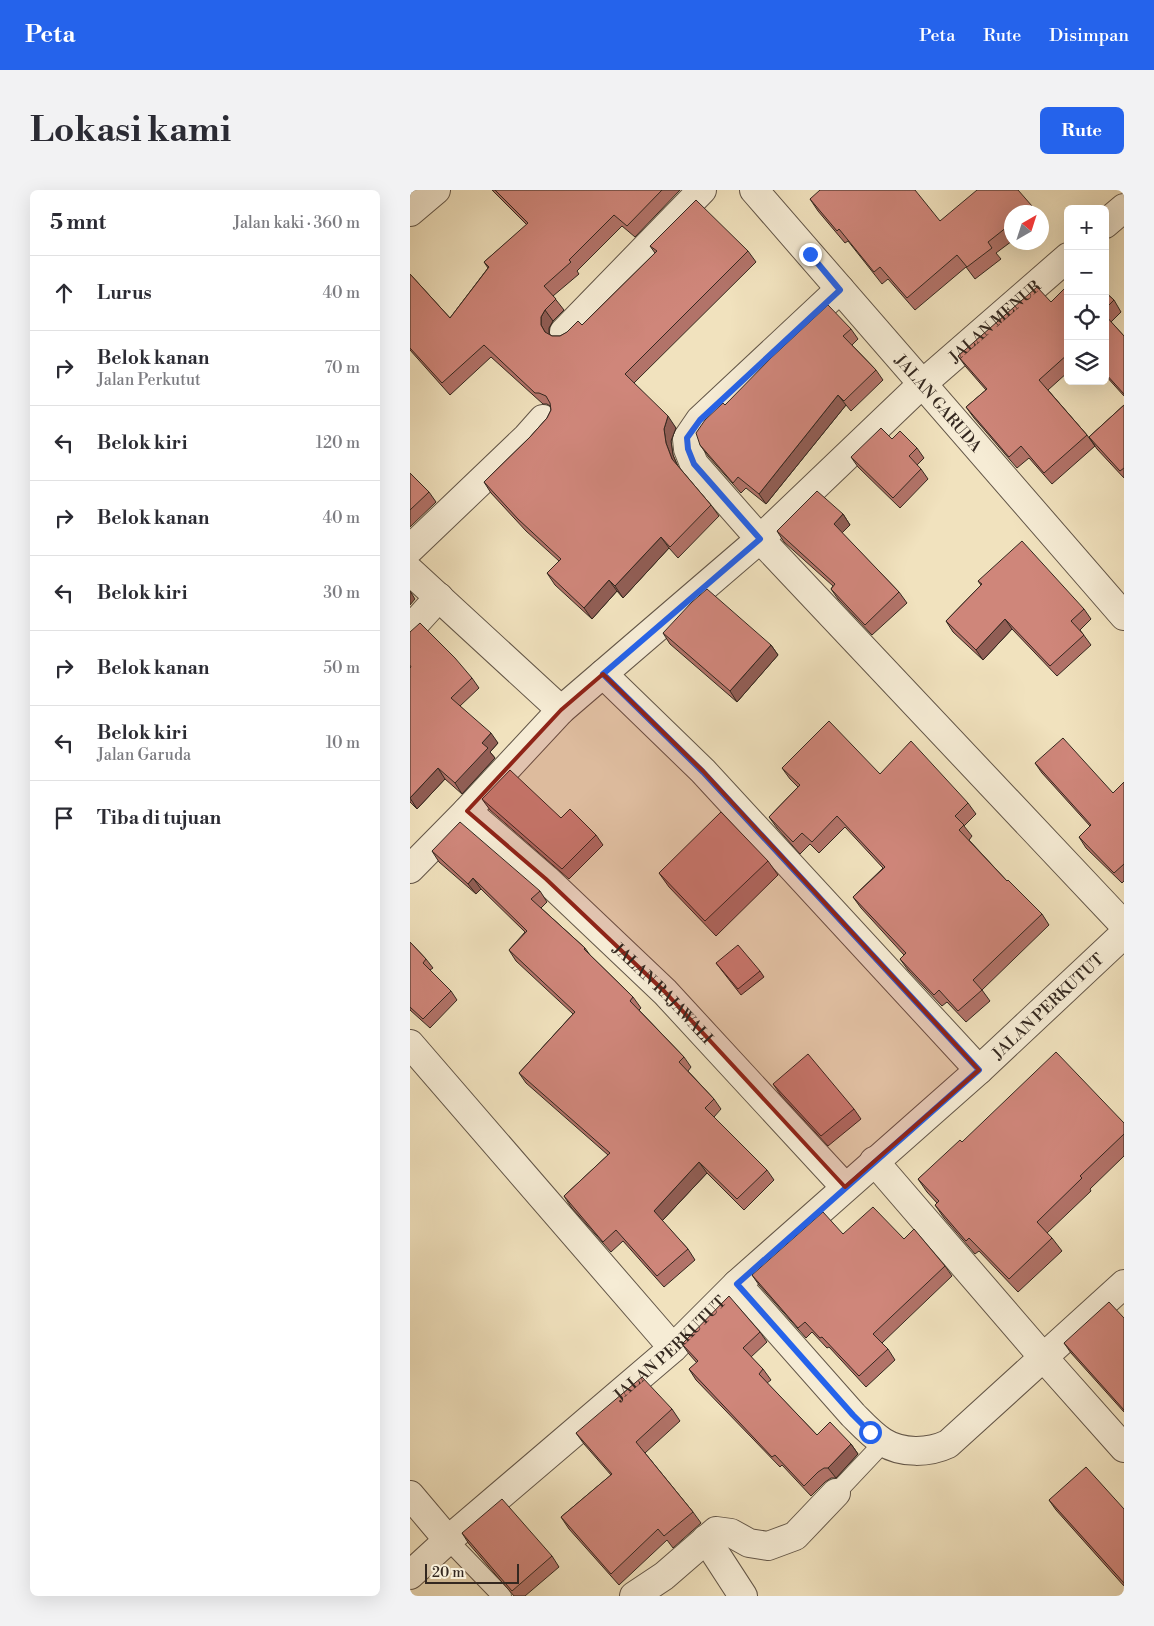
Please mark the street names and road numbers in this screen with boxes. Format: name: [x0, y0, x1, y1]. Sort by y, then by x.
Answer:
street label: JALAN MENUR: [944, 276, 1046, 368]
street label: JALAN GARUDA: [890, 350, 987, 457]
street label: JALAN RAJAWALI: [608, 938, 717, 1048]
street label: JALAN PERKUTUT: [988, 949, 1108, 1064]
street label: JALAN PERKUTUT: [609, 1292, 731, 1406]

